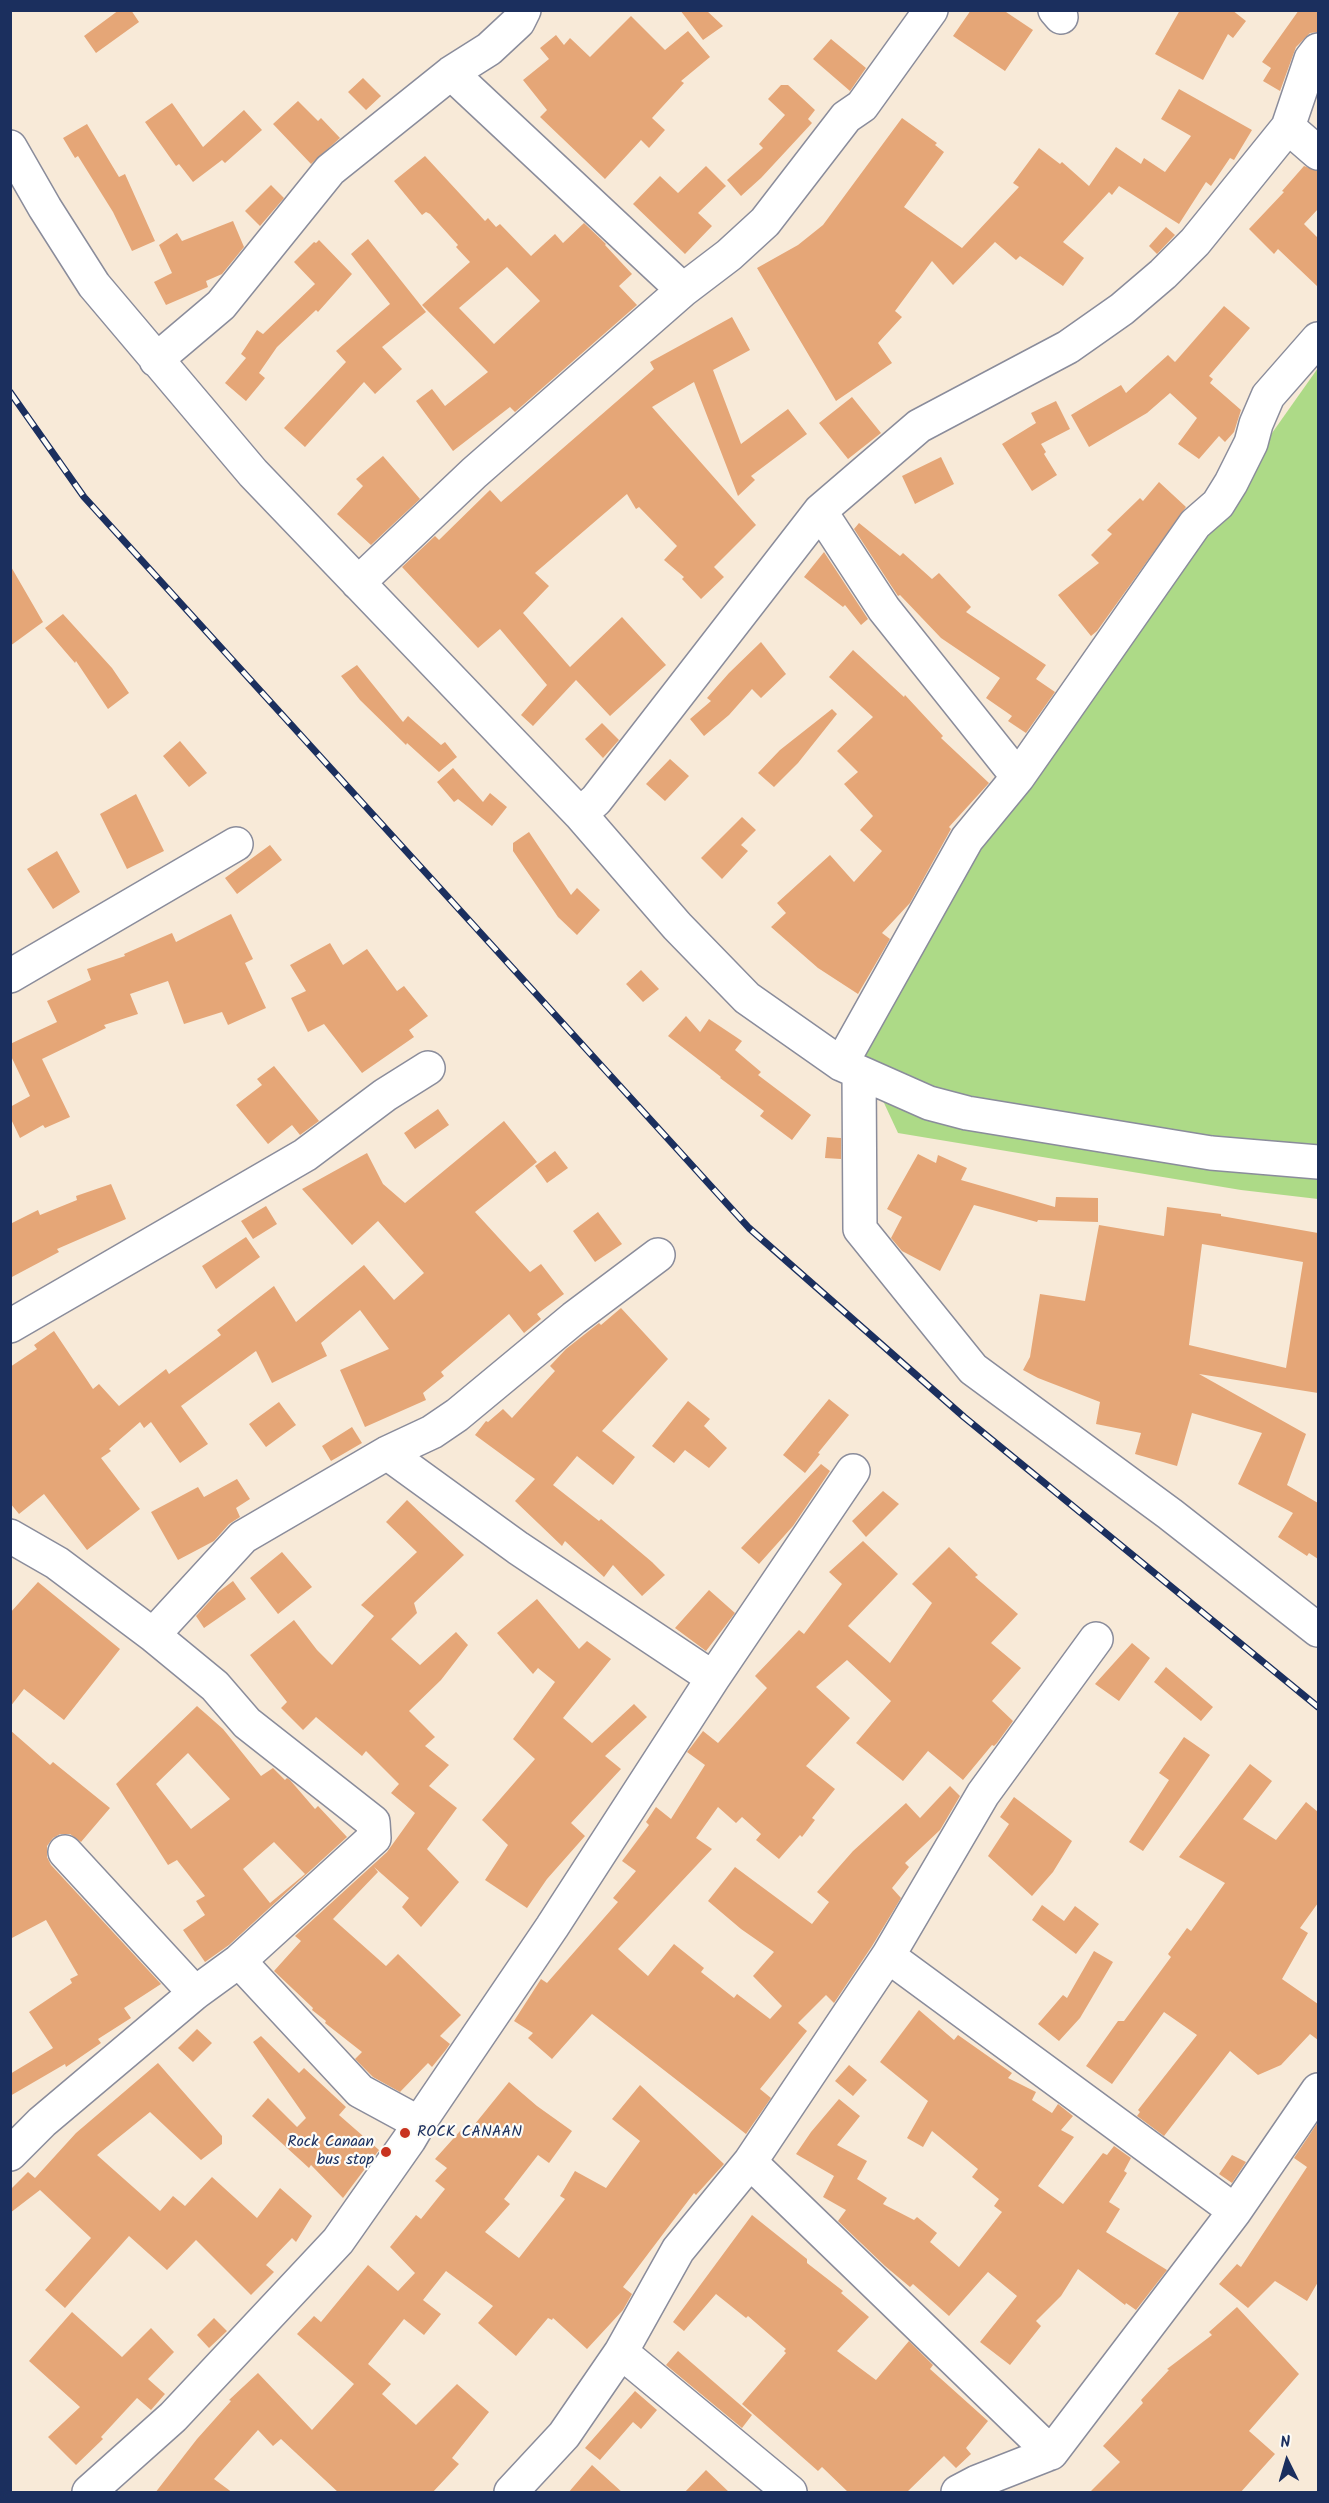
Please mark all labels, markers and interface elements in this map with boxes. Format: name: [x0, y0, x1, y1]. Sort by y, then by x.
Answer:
place label: ROCK CANAAN: [417, 2123, 522, 2143]
marker: ROCK CANAAN: [398, 2126, 412, 2140]
place label: Rock Canaan bus stop: [287, 2133, 374, 2171]
marker: Rock Canaan bus stop: [379, 2145, 393, 2159]
text: N: [1279, 2430, 1292, 2455]
north arrow: [1257, 2431, 1317, 2491]

